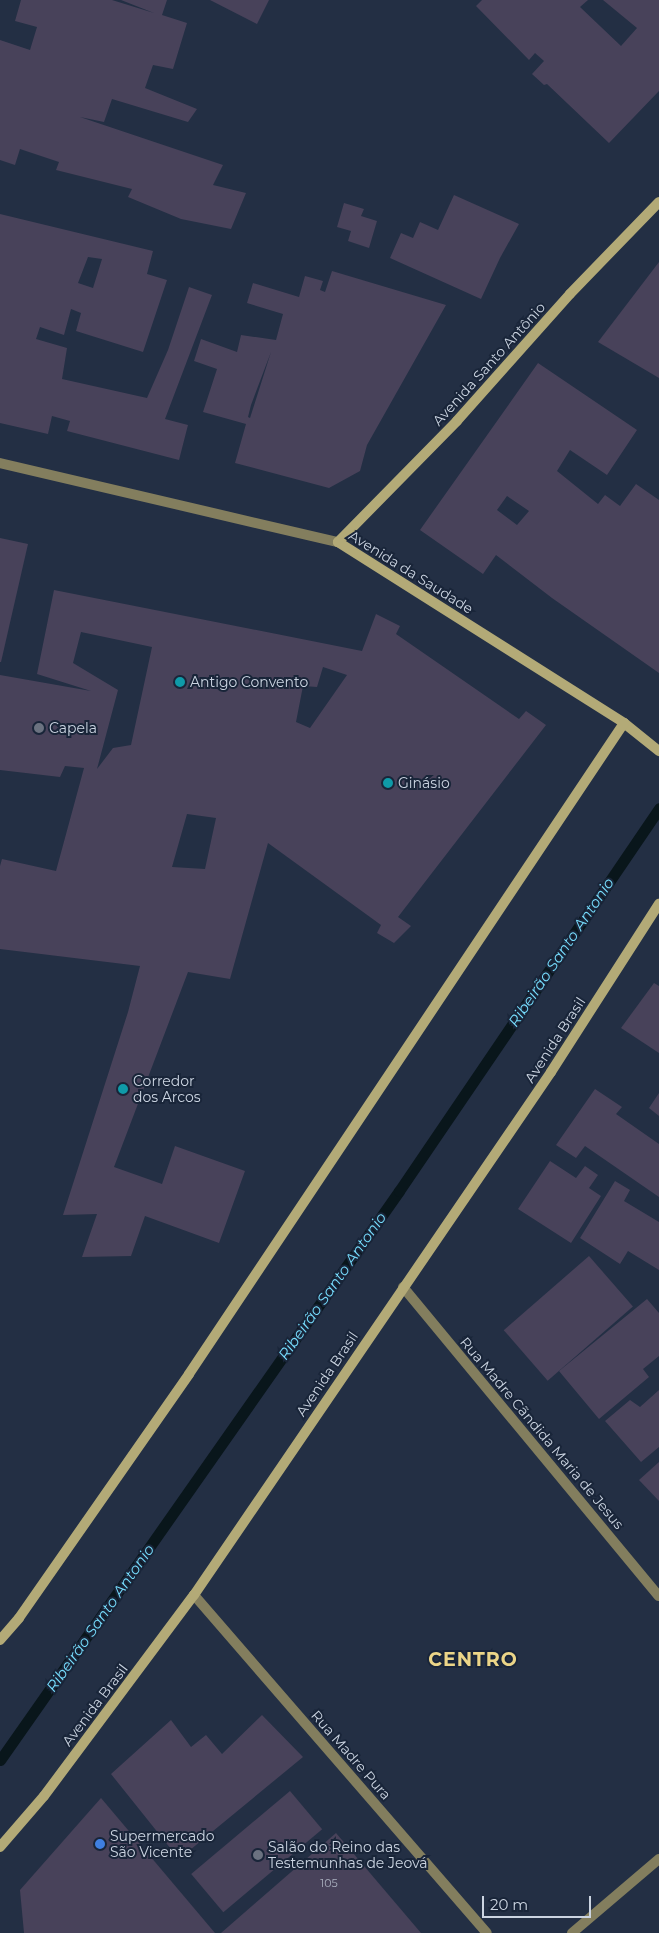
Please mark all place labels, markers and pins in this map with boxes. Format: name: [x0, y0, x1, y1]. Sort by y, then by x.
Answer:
place label: Antigo Convento: [190, 674, 308, 690]
marker: Antigo Convento: [174, 676, 186, 688]
place label: Capela: [49, 720, 97, 736]
marker: Capela: [33, 722, 45, 734]
place label: Ginásio: [398, 775, 450, 791]
marker: Ginásio: [382, 777, 394, 789]
place label: Corredor dos Arcos: [133, 1073, 201, 1106]
marker: Corredor dos Arcos: [117, 1083, 129, 1095]
place label: Supermercado São Vicente: [110, 1828, 215, 1860]
marker: Supermercado São Vicente: [94, 1838, 106, 1850]
place label: Salão do Reino das Testemunhas de Jeová: [268, 1839, 428, 1871]
marker: Salão do Reino das Testemunhas de Jeová: [252, 1849, 264, 1861]

